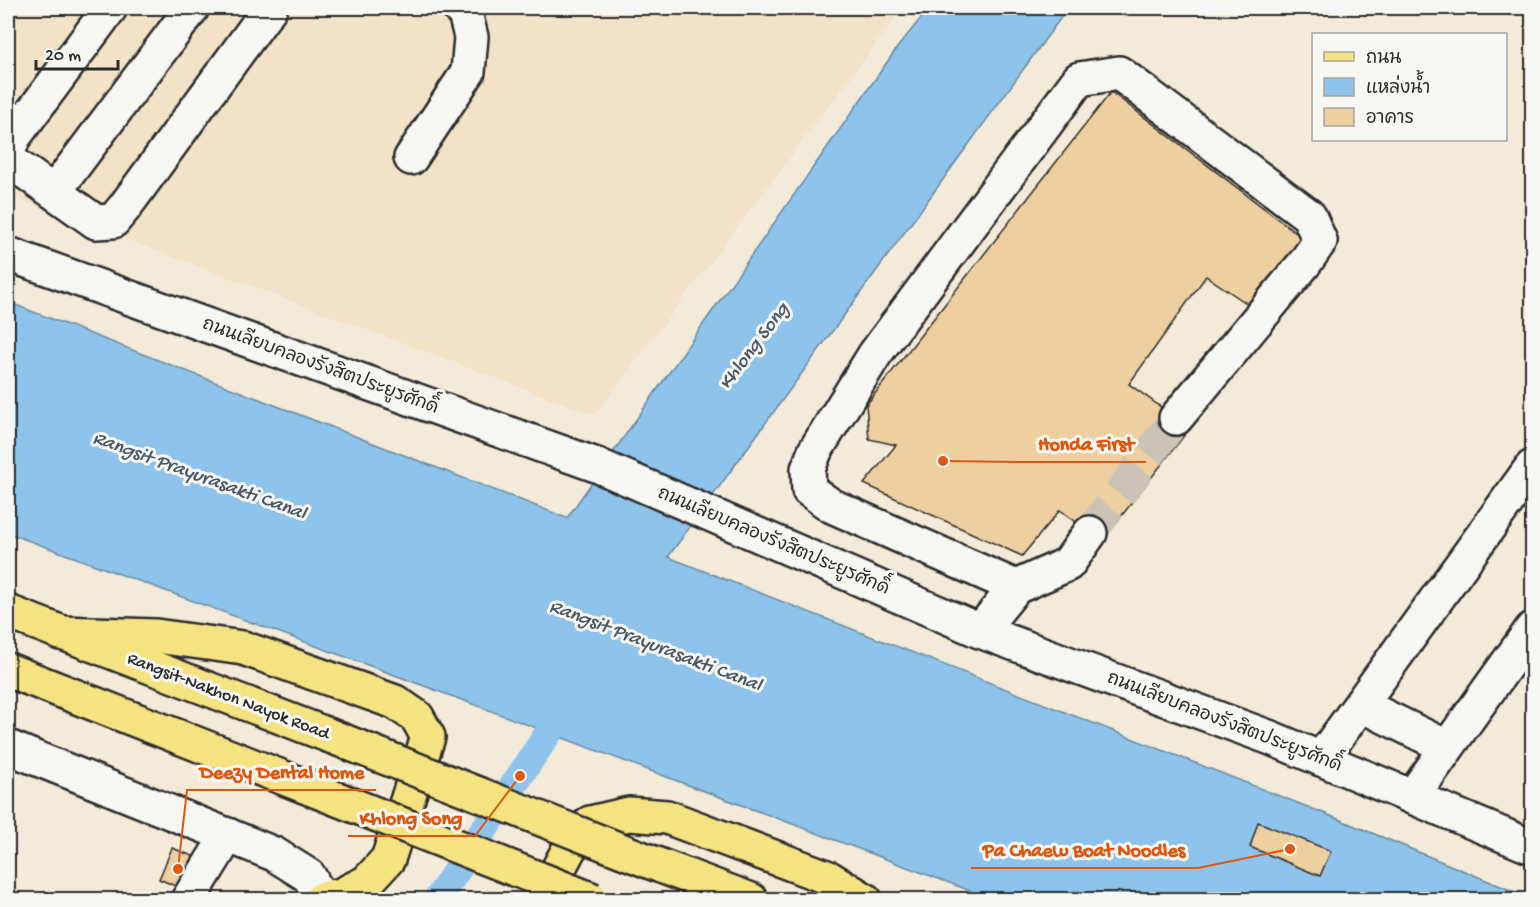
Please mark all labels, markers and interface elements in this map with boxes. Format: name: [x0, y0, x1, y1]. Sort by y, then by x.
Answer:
scale bar: [36, 33, 118, 71]
legend: [1312, 33, 1507, 141]
text: 20 m: [45, 46, 81, 67]
text: ถนน: [1366, 49, 1401, 70]
text: แหล่งน้ำ: [1366, 70, 1430, 100]
text: อาคาร: [1366, 109, 1414, 130]
water label: Khlong Song: [715, 298, 796, 395]
street label: ถนนเลียบคลองรังสิตประยูรศักดิ์: [199, 306, 444, 421]
callout: Honda First: [1026, 424, 1146, 462]
water label: Rangsit Prayurasakti Canal: [89, 428, 310, 527]
text: Honda First: [1038, 435, 1136, 458]
street label: ถนนเลียบคลองรังสิตประยูรศักดิ์: [654, 475, 896, 601]
water label: Rangsit Prayurasakti Canal: [546, 596, 766, 699]
street label: Rangsit-Nakhon Nayok Road: [124, 649, 333, 746]
street label: ถนนเลียบคลองรังสิตประยูรศักดิ์: [1103, 660, 1348, 778]
callout: Deezy Dental Home: [187, 752, 376, 790]
text: Deezy Dental Home: [198, 763, 365, 786]
callout: Khlong Song: [348, 798, 475, 836]
text: Khlong Song: [359, 809, 462, 832]
callout: Pa Chaew Boat Noodles: [971, 830, 1198, 868]
text: Pa Chaew Boat Noodles: [982, 841, 1187, 864]

